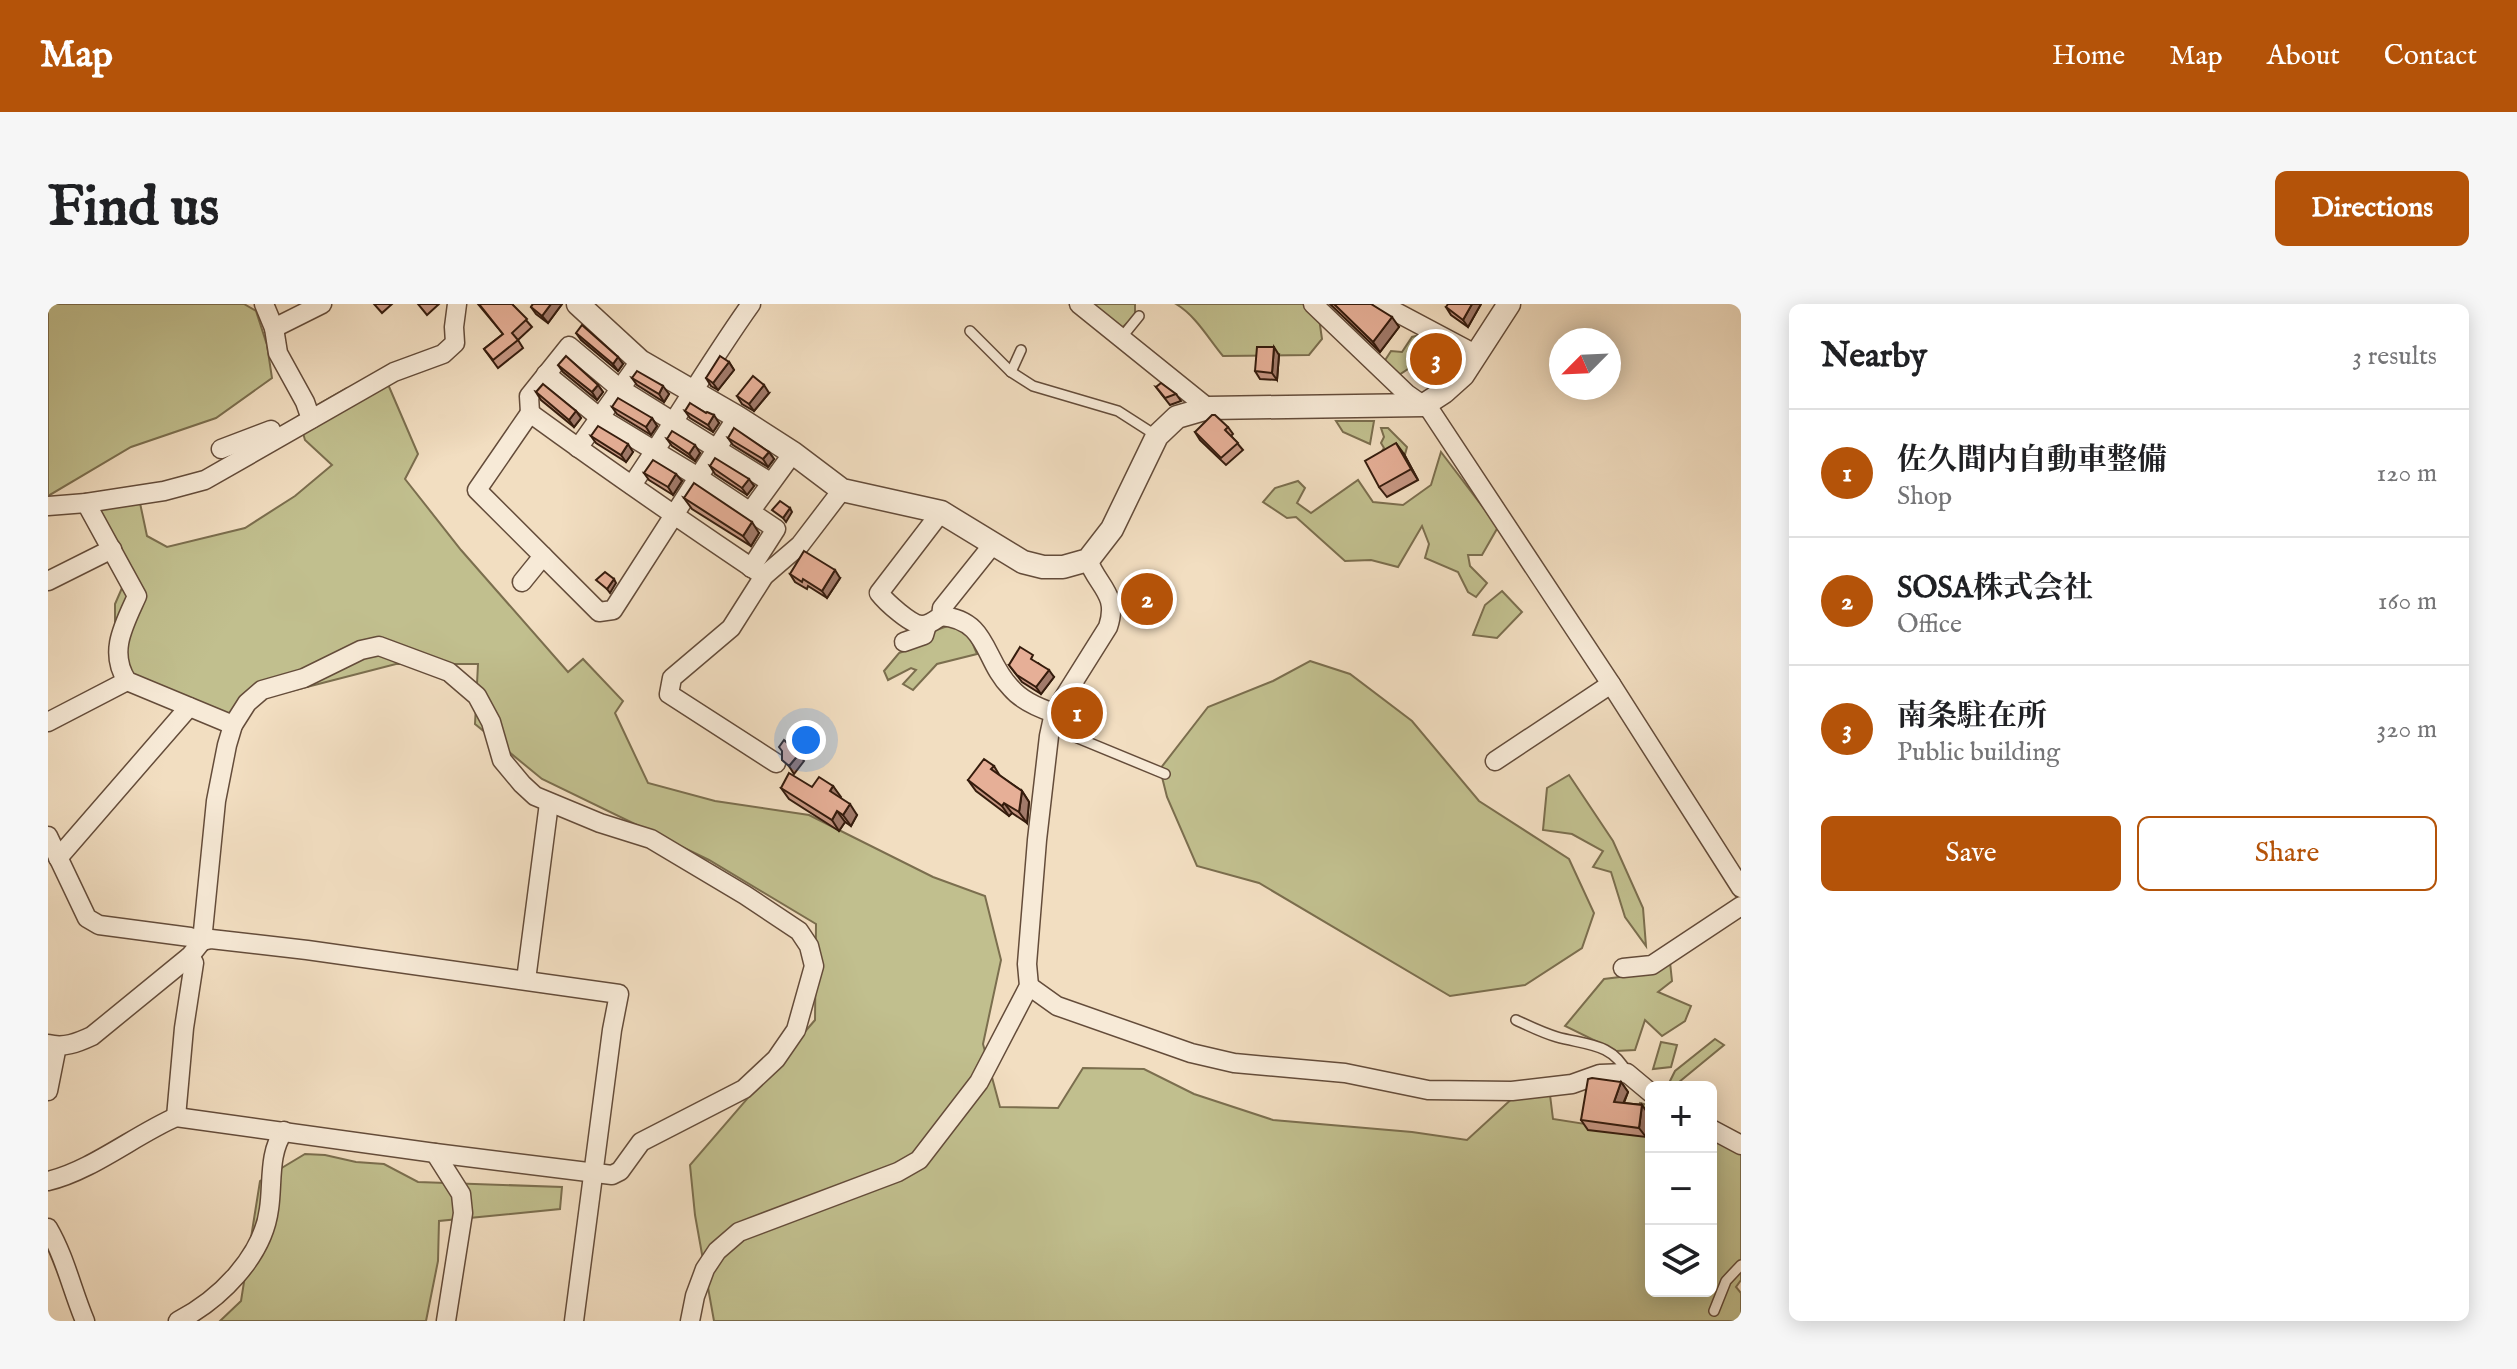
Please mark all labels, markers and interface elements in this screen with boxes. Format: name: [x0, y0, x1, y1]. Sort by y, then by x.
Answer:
text: Map: [40, 32, 113, 80]
text: Home: [2052, 39, 2125, 74]
text: Map: [2169, 39, 2223, 74]
text: About: [2267, 39, 2340, 74]
text: Contact: [2384, 39, 2477, 74]
button: Directions: [2275, 171, 2469, 246]
text: Find us: [48, 173, 219, 244]
north arrow: [1549, 328, 1621, 400]
pin: 3: [1410, 329, 1462, 389]
text: Nearby: [1821, 335, 1927, 378]
text: 3 results: [2352, 340, 2437, 373]
text: 佐久間内自動車整備: [1897, 442, 2167, 480]
text: 1: [1842, 457, 1852, 490]
text: 120 m: [2377, 457, 2437, 490]
text: Shop: [1897, 480, 1952, 513]
pin: 2: [1121, 569, 1173, 629]
text: SOSA株式会社: [1897, 570, 2093, 608]
text: 2: [1841, 585, 1853, 618]
text: 160 m: [2378, 585, 2437, 618]
text: Office: [1897, 608, 1962, 641]
pin: 1: [1051, 683, 1103, 743]
text: 南条駐在所: [1897, 698, 2047, 736]
text: 3: [1842, 713, 1852, 746]
text: 320 m: [2377, 713, 2437, 746]
your location: [786, 720, 826, 760]
text: Public building: [1897, 736, 2060, 769]
button: Save: [1821, 816, 2121, 891]
button: Share: [2137, 816, 2437, 891]
map controls: [1645, 1081, 1717, 1297]
button: +: [1645, 1081, 1717, 1153]
button: −: [1645, 1153, 1717, 1225]
button: layers: [1645, 1225, 1717, 1297]

